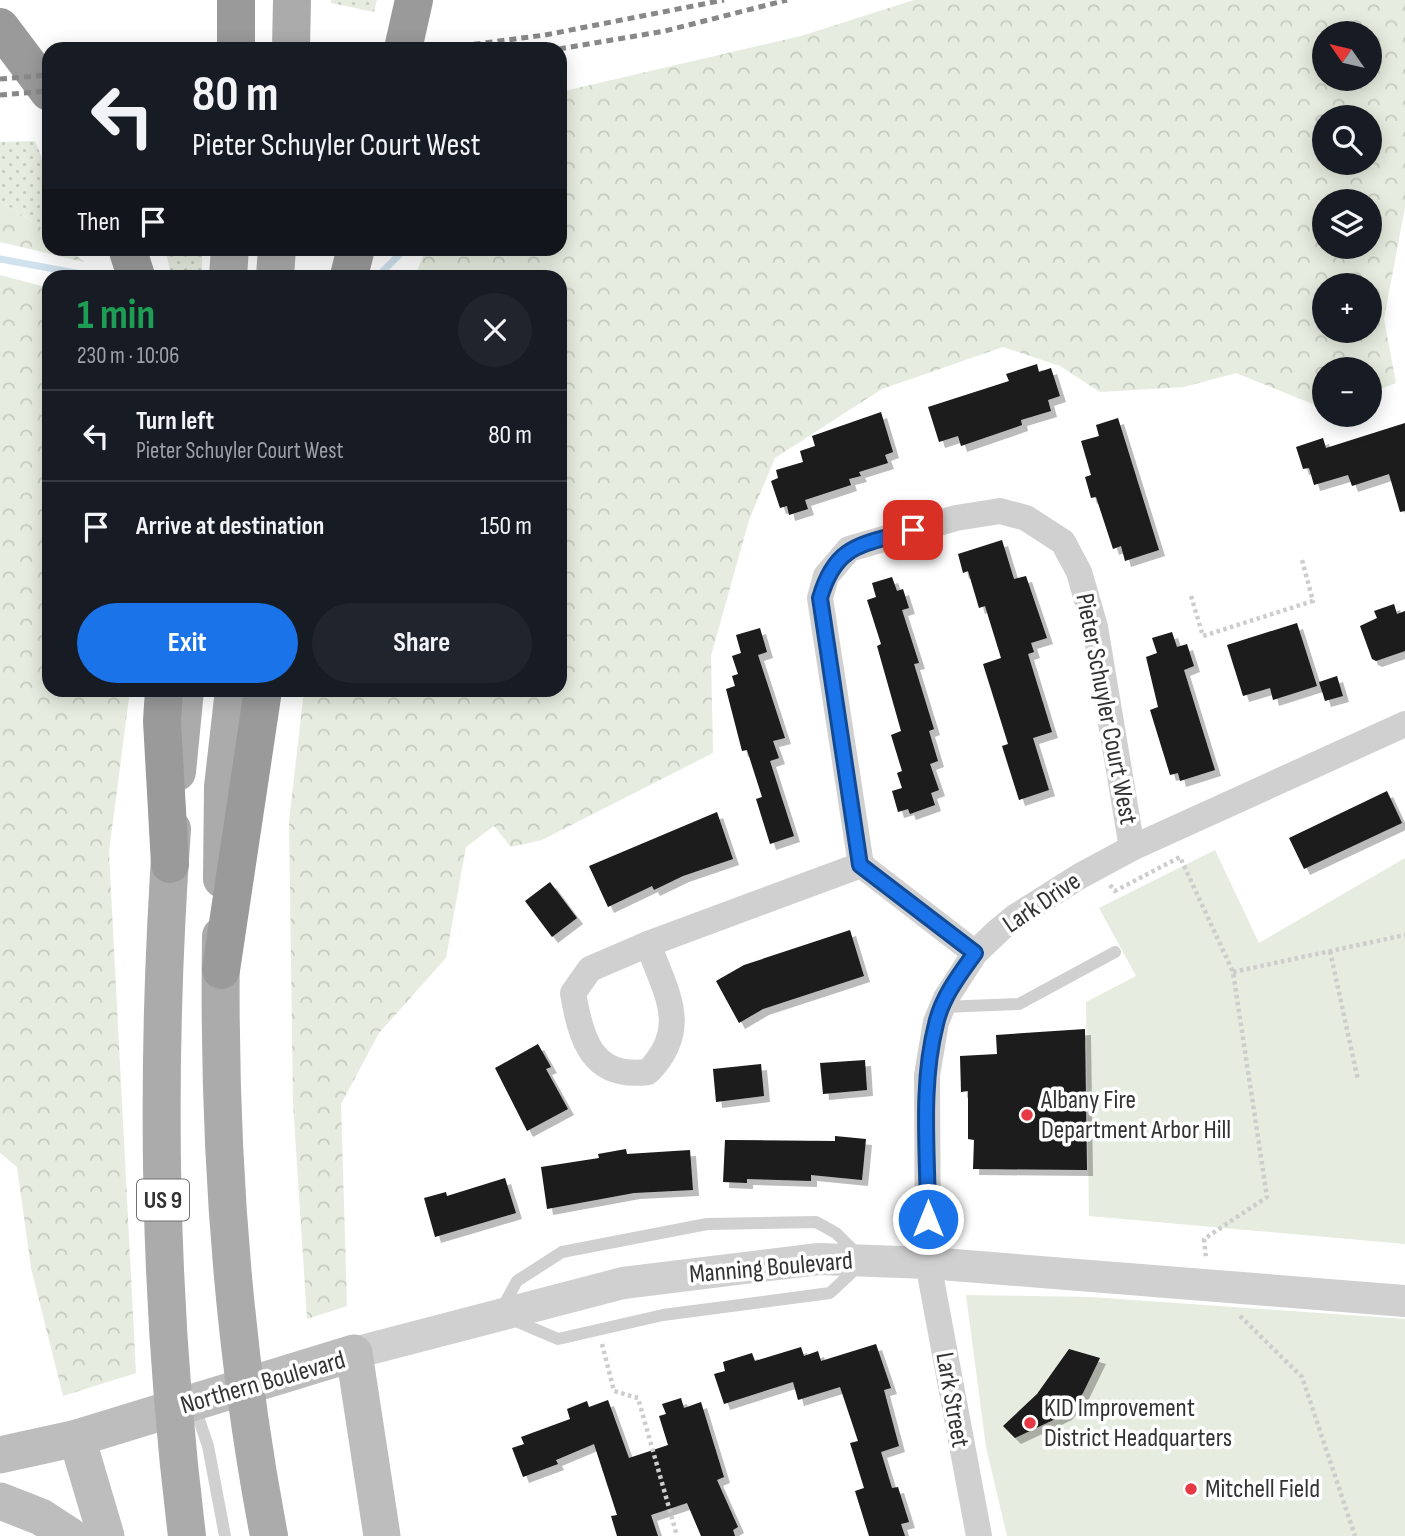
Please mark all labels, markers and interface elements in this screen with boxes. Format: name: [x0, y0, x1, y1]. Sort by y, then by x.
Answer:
north arrow: [1312, 21, 1382, 91]
map controls: [1312, 21, 1382, 427]
text: 80 m: [192, 66, 279, 125]
icon: left: [77, 70, 168, 161]
button: search: [1312, 105, 1382, 175]
text: Pieter Schuyler Court West: [192, 126, 481, 165]
button: layers: [1312, 189, 1382, 259]
icon: arrive: [134, 203, 172, 241]
text: Then: [77, 207, 120, 238]
button: +: [1312, 273, 1382, 343]
text: 1 min: [77, 290, 155, 341]
button: close: [458, 293, 532, 367]
text: 230 m · 10:06: [77, 342, 179, 370]
button: −: [1312, 357, 1382, 427]
text: Turn left: [136, 406, 214, 437]
icon: left: [77, 417, 115, 455]
text: 80 m: [488, 420, 532, 451]
text: Pieter Schuyler Court West: [136, 437, 343, 465]
pin: [883, 500, 943, 560]
icon: arrive: [77, 508, 115, 546]
text: Arrive at destination: [136, 511, 324, 542]
text: 150 m: [480, 511, 532, 542]
icon: arrive: [894, 511, 932, 549]
street label: Pieter Schuyler Court West: [1068, 591, 1144, 827]
button: Exit: [77, 603, 298, 683]
button: Share: [312, 603, 532, 683]
street label: Lark Drive: [997, 866, 1087, 940]
place label: Albany Fire Department Arbor Hill: [1040, 1085, 1231, 1146]
marker: Albany Fire Department Arbor Hill: [1019, 1107, 1035, 1123]
road number: US 9: [137, 1180, 189, 1220]
position arrow: [891, 1182, 965, 1256]
street label: Manning Boulevard: [688, 1245, 854, 1291]
street label: Northern Boulevard: [177, 1345, 349, 1421]
street label: Lark Street: [928, 1350, 976, 1450]
place label: KID Improvement District Headquarters: [1044, 1393, 1232, 1454]
marker: KID Improvement District Headquarters: [1022, 1415, 1038, 1431]
place label: Mitchell Field: [1205, 1474, 1320, 1505]
marker: Mitchell Field: [1183, 1481, 1199, 1497]

